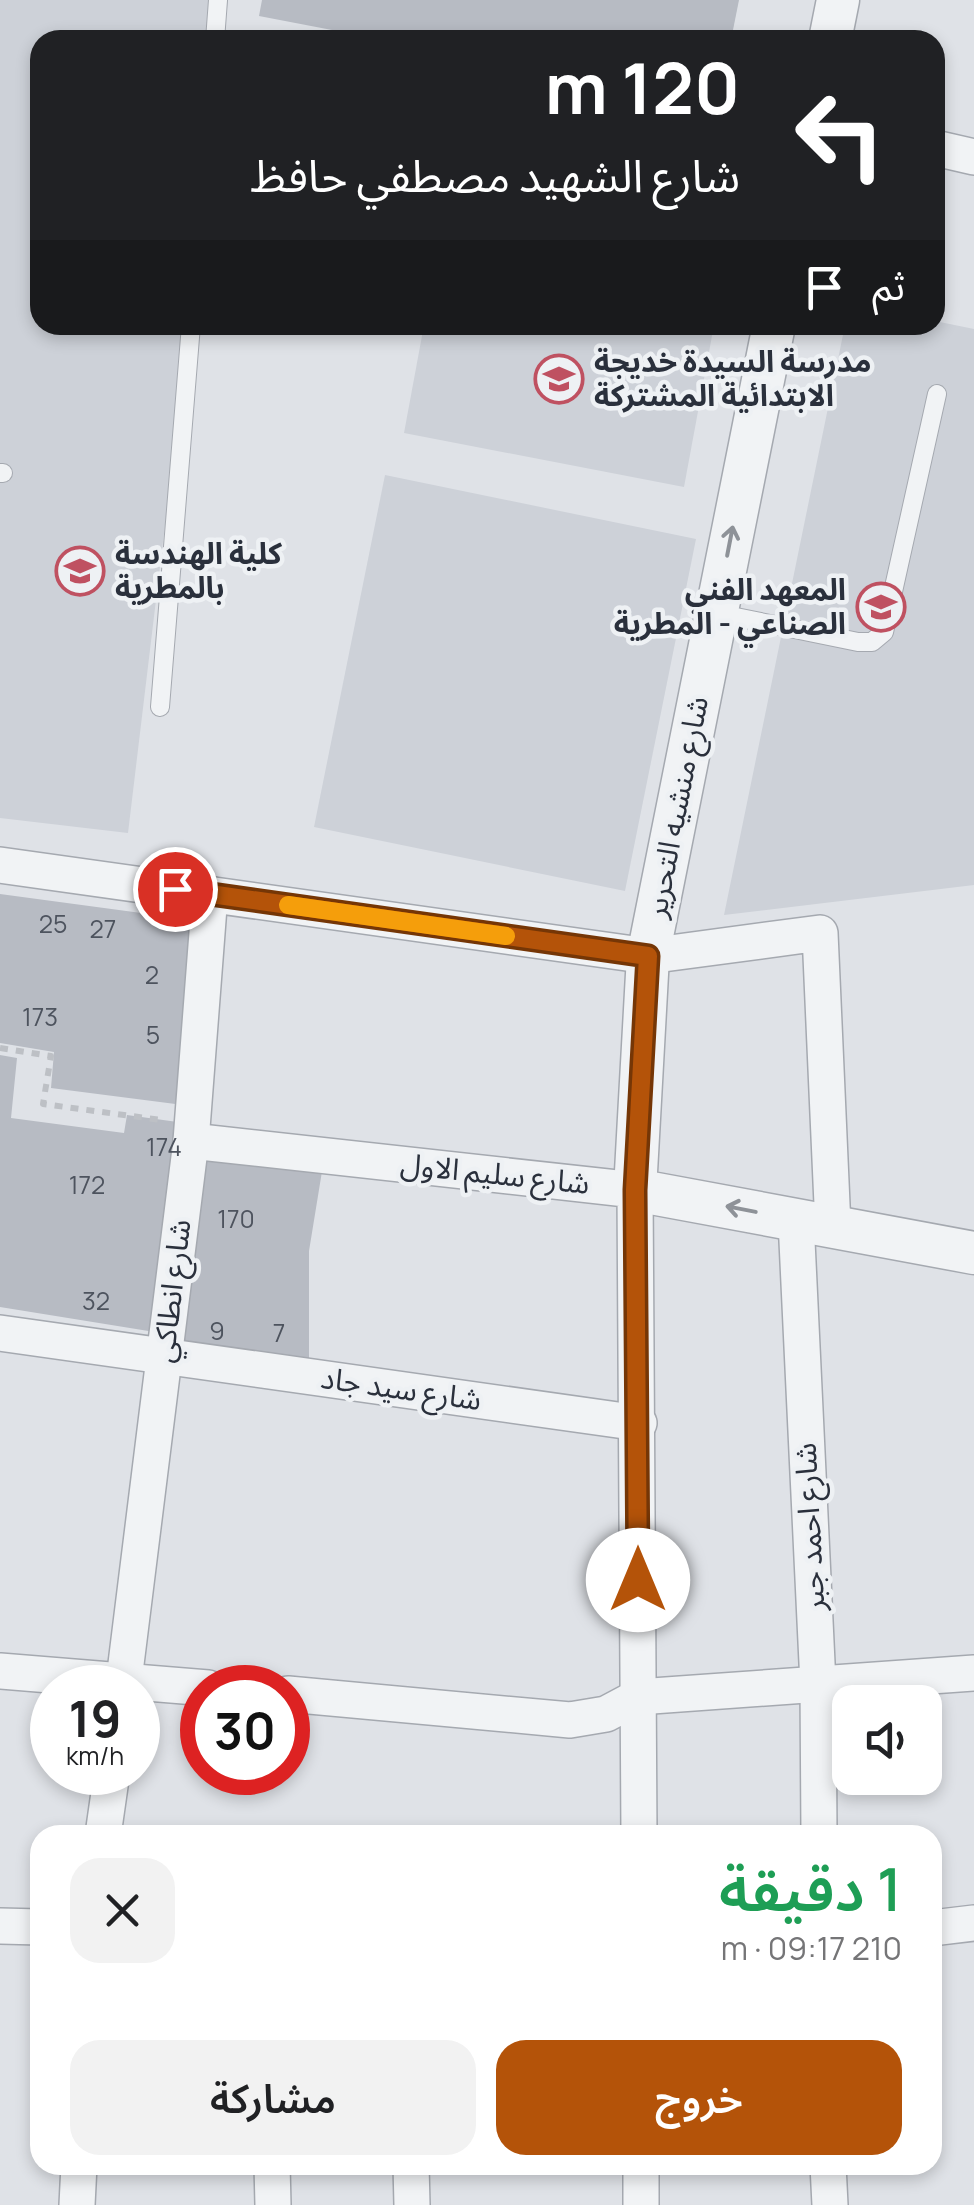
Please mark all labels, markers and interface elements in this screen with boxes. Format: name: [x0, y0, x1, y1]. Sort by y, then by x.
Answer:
text: 120 m: [545, 39, 740, 135]
icon: left: [775, 70, 905, 200]
text: شارع الشهيد مصطفي حافظ: [250, 144, 740, 206]
text: ثم: [872, 259, 905, 311]
icon: arrive: [797, 260, 852, 315]
place label: مدرسة السيدة خديجة الابتدائية المشتركة: [594, 340, 871, 415]
school or university icon: مدرسة السيدة خديجة الابتدائية المشتركة: [533, 353, 585, 405]
one-way arrow: [722, 526, 741, 558]
place label: كلية الهندسة بالمطرية: [115, 532, 282, 607]
school or university icon: كلية الهندسة بالمطرية: [54, 545, 106, 597]
place label: المعهد الفني الصناعي - المطرية: [614, 568, 846, 648]
school or university icon: المعهد الفني الصناعي - المطرية: [855, 581, 907, 633]
street label: شارع منشيه التحرير: [634, 692, 720, 923]
pin: [133, 847, 218, 932]
icon: arrive: [148, 862, 203, 917]
house number: 25: [39, 906, 67, 941]
house number: 27: [90, 911, 116, 946]
house number: 2: [145, 957, 159, 992]
house number: 173: [22, 999, 58, 1034]
house number: 5: [146, 1017, 160, 1052]
house number: 174: [146, 1129, 182, 1164]
street label: شارع سليم الاول: [398, 1142, 592, 1207]
house number: 172: [69, 1167, 105, 1202]
one-way arrow: [725, 1199, 757, 1218]
house number: 170: [217, 1201, 255, 1236]
street label: شارع انطاكي: [141, 1217, 204, 1365]
house number: 32: [82, 1283, 110, 1318]
house number: 9: [209, 1313, 225, 1348]
house number: 7: [273, 1315, 285, 1350]
street label: شارع سيد جاد: [318, 1356, 484, 1422]
street label: شارع احمد جبر: [784, 1442, 836, 1613]
position arrow: [586, 1528, 690, 1632]
speed limit sign: 30: [180, 1665, 310, 1795]
text: 19: [69, 1684, 121, 1752]
map controls: [832, 1685, 942, 1795]
button: sound: [832, 1685, 942, 1795]
text: km/h: [66, 1738, 124, 1773]
text: 1 دقيقة: [719, 1847, 902, 1929]
button: close: [70, 1858, 175, 1963]
text: 210 m · 09:17: [721, 1926, 902, 1970]
button: مشاركة: [70, 2040, 476, 2155]
button: خروج: [496, 2040, 902, 2155]

